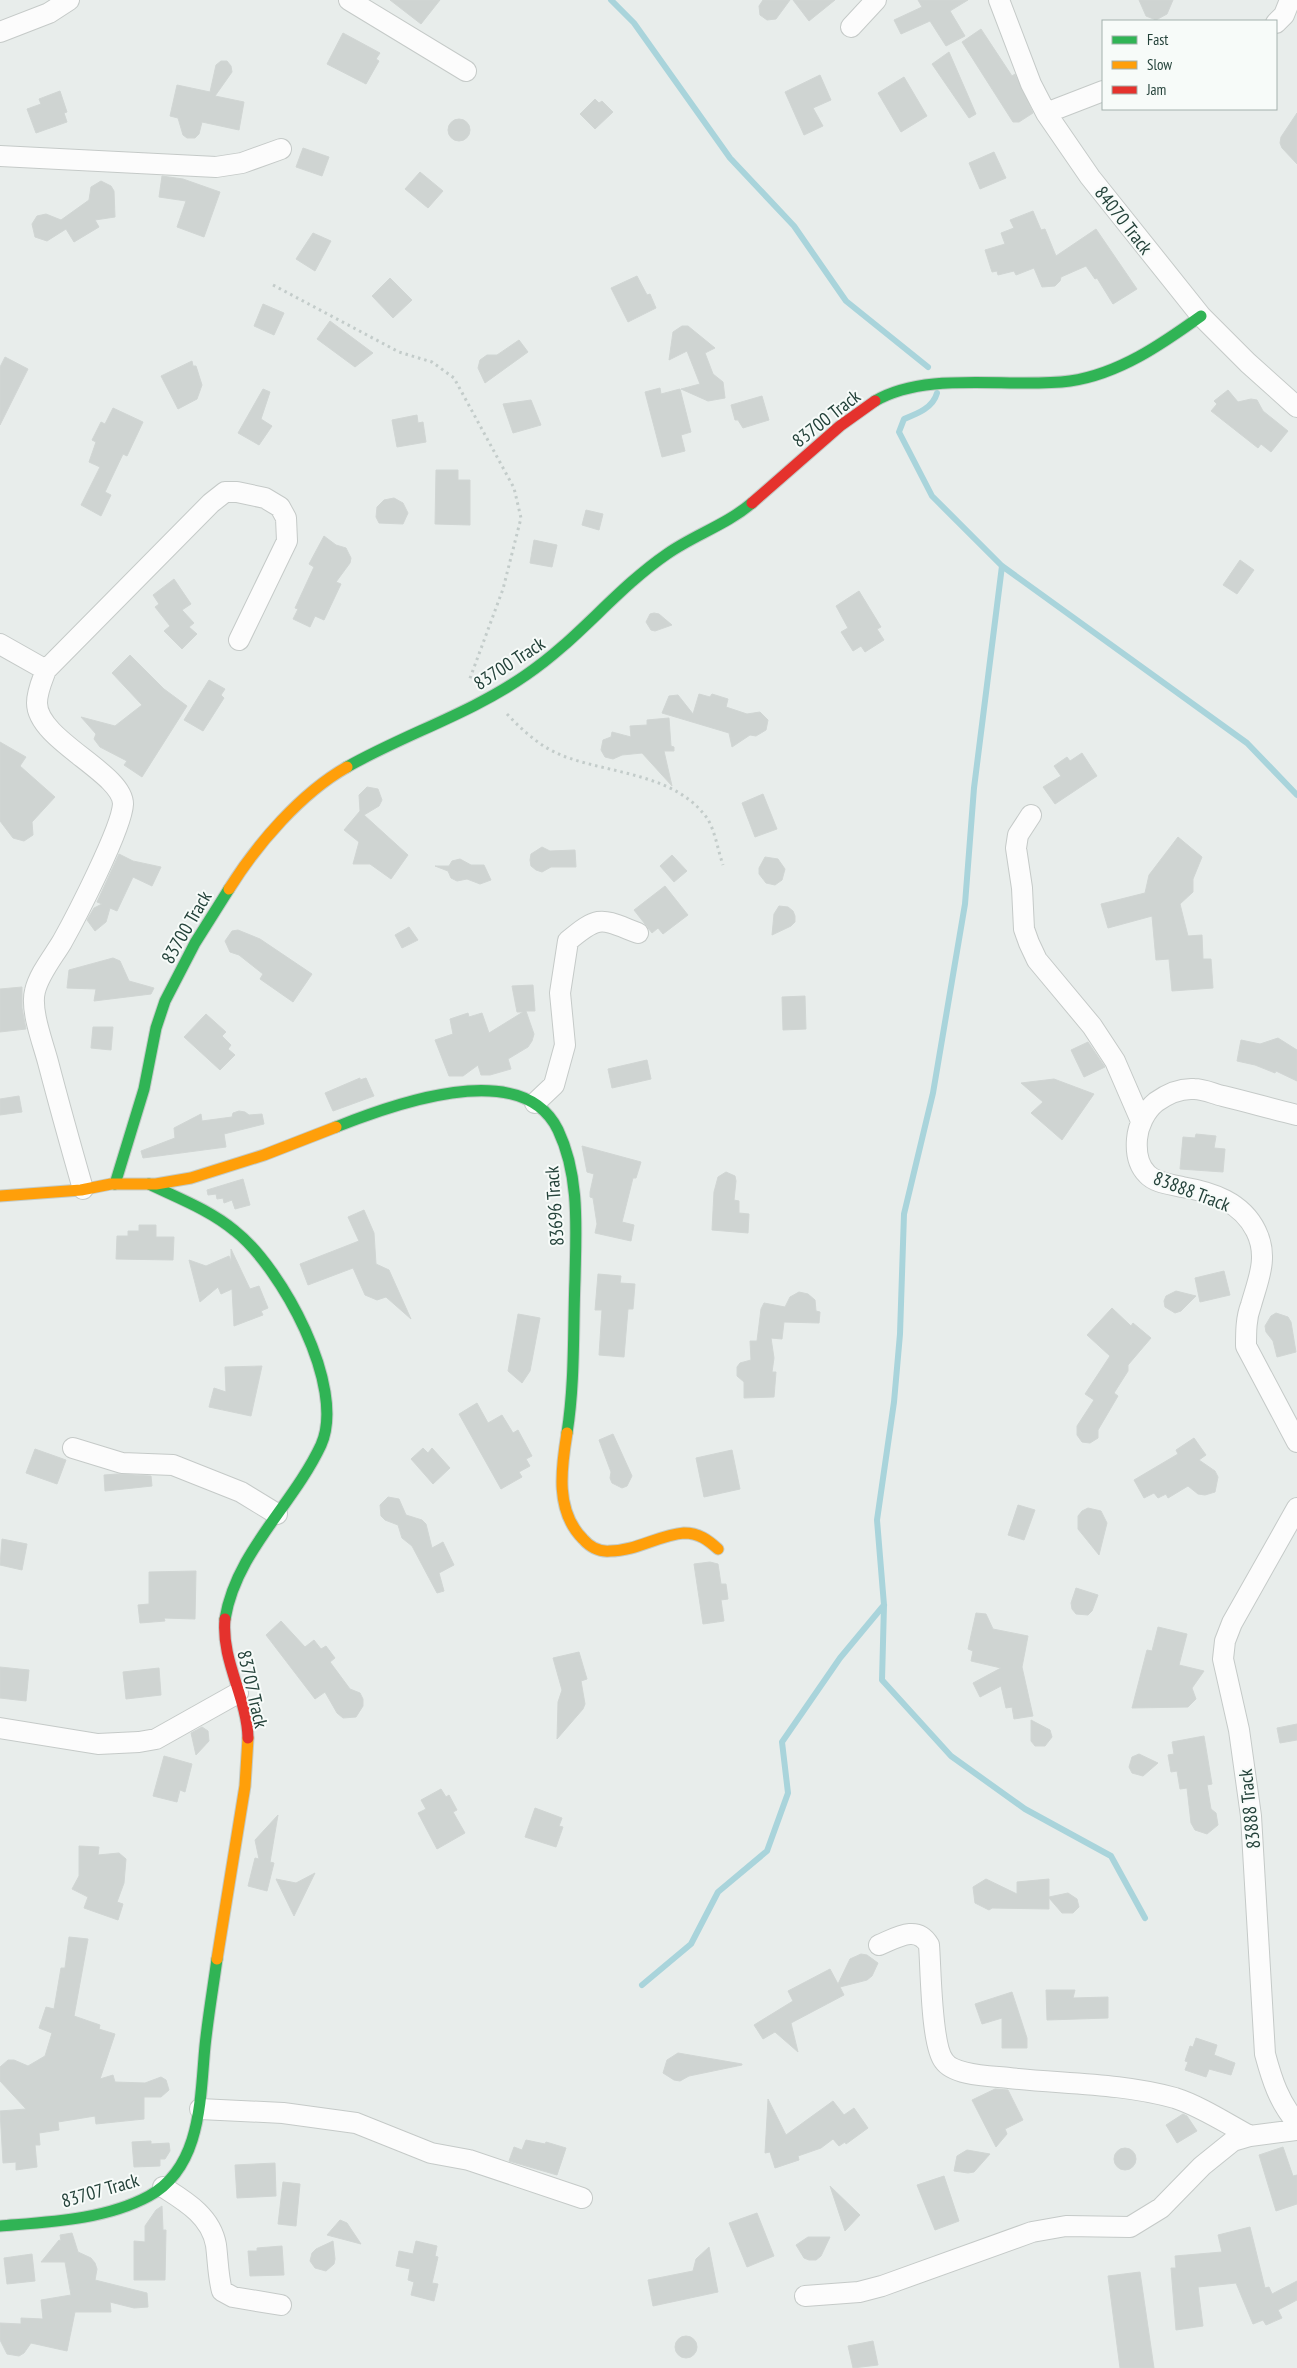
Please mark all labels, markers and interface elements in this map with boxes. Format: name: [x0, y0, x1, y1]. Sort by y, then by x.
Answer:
legend: [1102, 20, 1277, 110]
text: Fast: [1147, 30, 1168, 49]
text: Slow: [1147, 55, 1172, 74]
text: Jam: [1146, 80, 1166, 99]
street label: 84070 Track: [1090, 181, 1158, 259]
street label: 83700 Track: [787, 384, 865, 452]
street label: 83700 Track: [469, 631, 550, 695]
street label: 83700 Track: [156, 886, 217, 968]
street label: 83696 Track: [539, 1165, 569, 1247]
street label: 83888 Track: [1150, 1165, 1234, 1217]
street label: 83707 Track: [232, 1648, 274, 1731]
street label: 83888 Track: [1233, 1767, 1265, 1850]
street label: 83707 Track: [59, 2167, 142, 2212]

